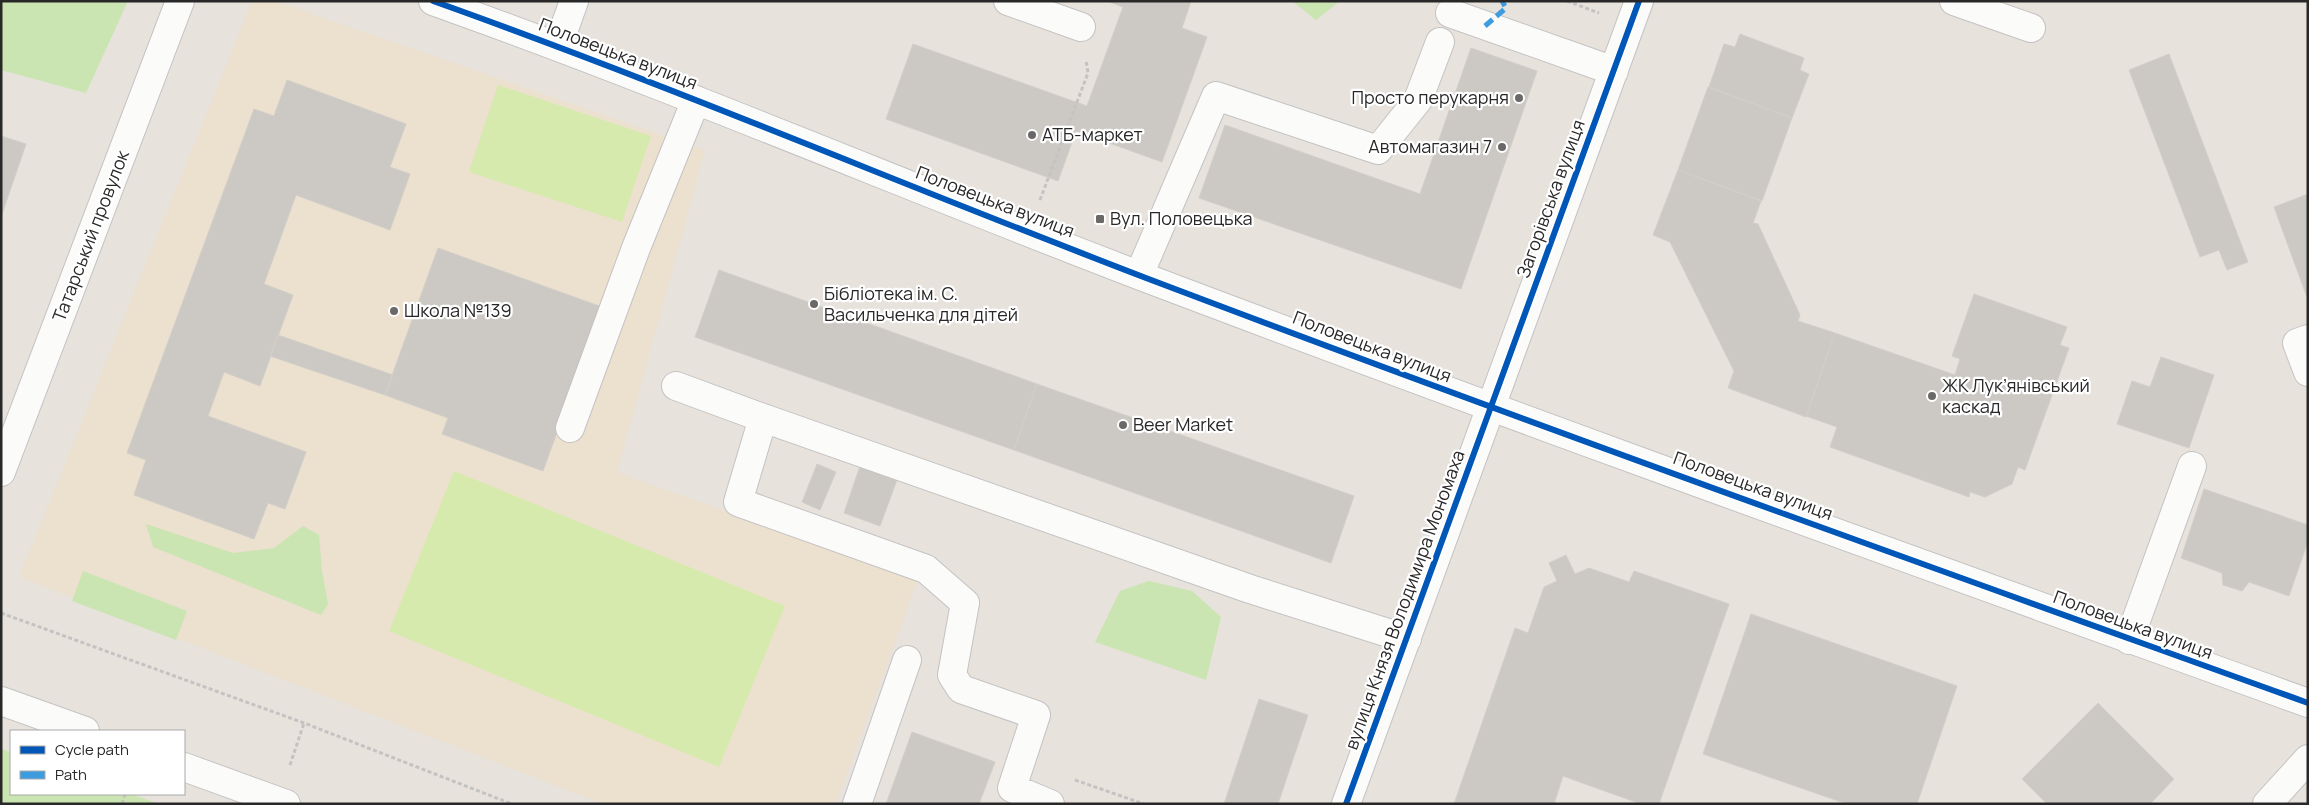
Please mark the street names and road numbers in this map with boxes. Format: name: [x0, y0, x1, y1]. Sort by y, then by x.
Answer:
street label: Половецька вулиця: [536, 12, 701, 94]
street label: Загорівська вулиця: [1510, 116, 1590, 281]
street label: Татарський провулок: [46, 146, 134, 325]
street label: Половецька вулиця: [913, 160, 1078, 242]
street label: Половецька вулиця: [1290, 305, 1455, 387]
street label: Половецька вулиця: [1670, 445, 1836, 525]
street label: вулиця Князя Володимира Мономаха: [1339, 446, 1470, 753]
street label: Половецька вулиця: [2050, 584, 2216, 664]

